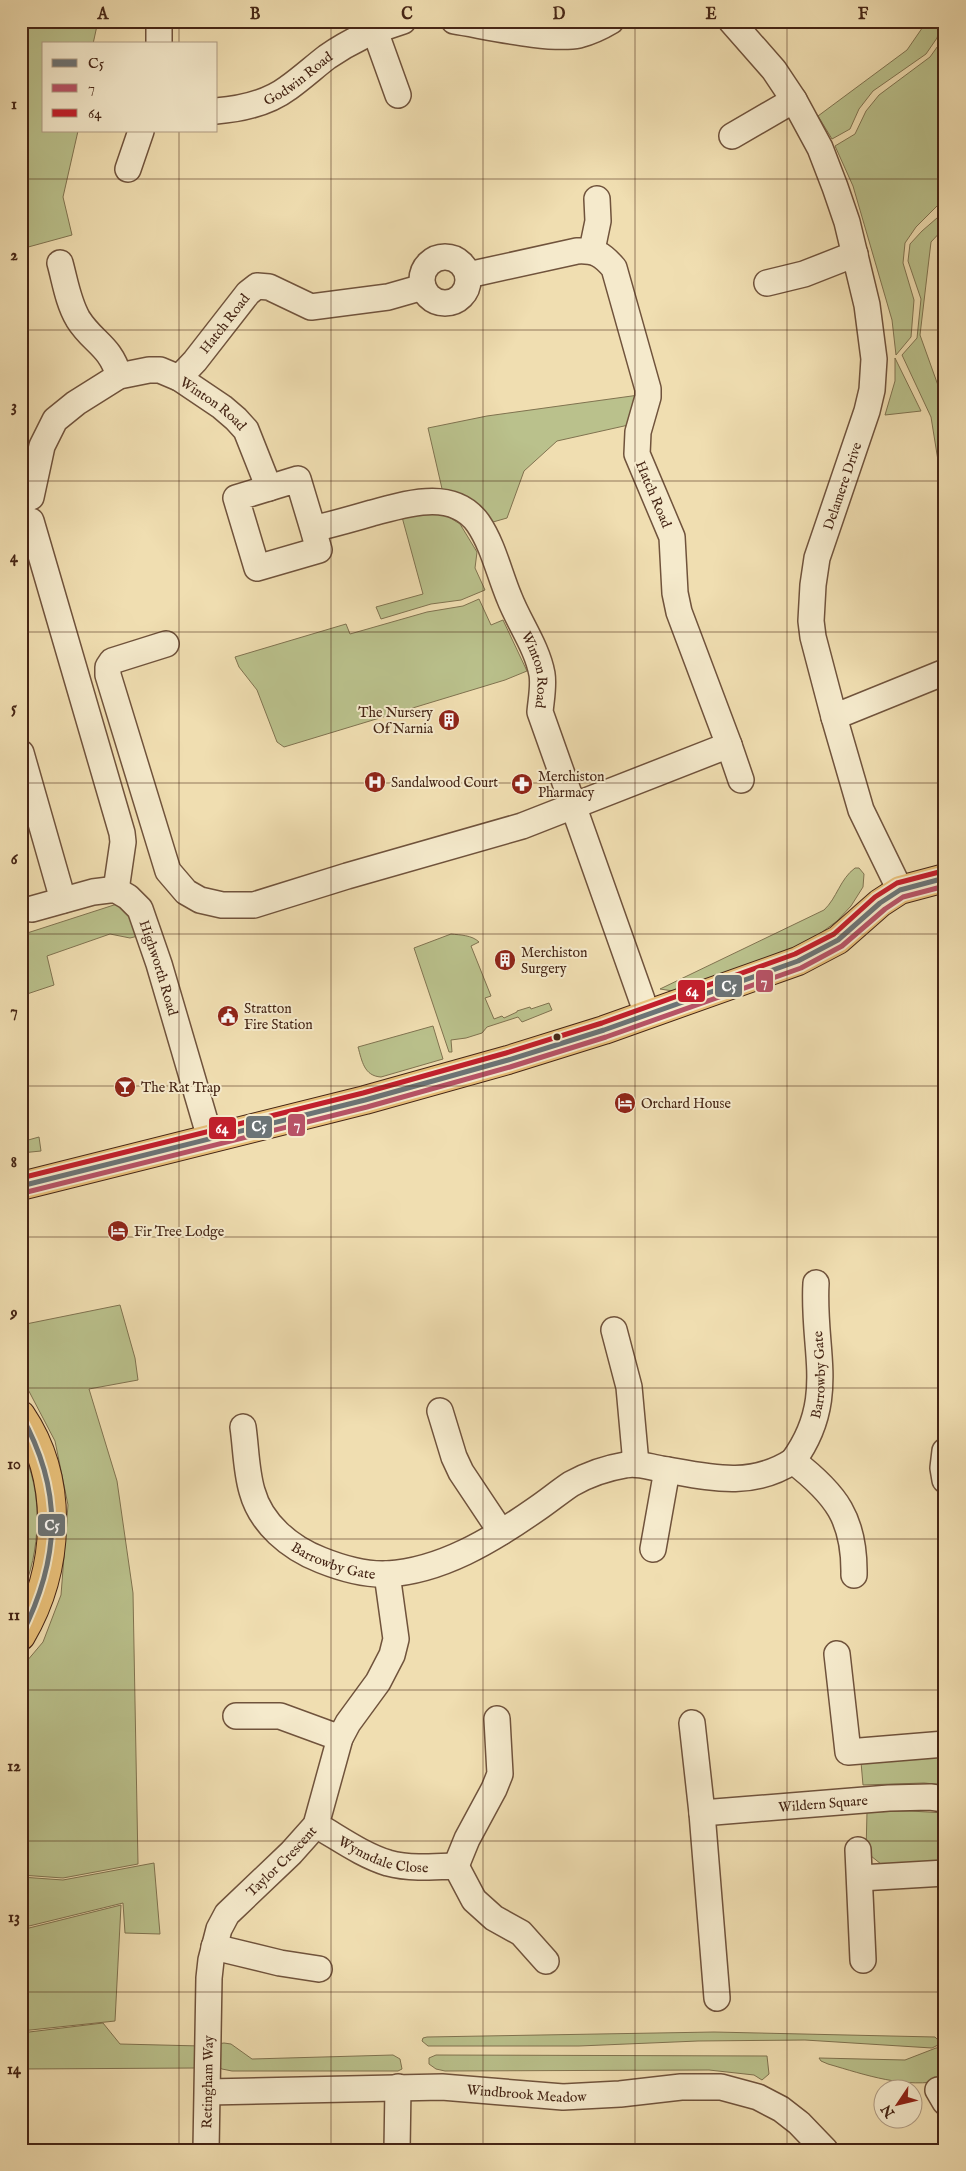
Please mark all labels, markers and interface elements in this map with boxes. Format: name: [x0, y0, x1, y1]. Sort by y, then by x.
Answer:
text: A: [97, 5, 110, 25]
text: B: [250, 5, 261, 25]
text: C: [401, 5, 413, 25]
text: D: [553, 5, 566, 25]
text: E: [705, 5, 717, 25]
text: F: [858, 5, 869, 25]
legend: [42, 42, 218, 132]
street label: Godwin Road: [261, 48, 337, 110]
text: C5: [88, 54, 105, 73]
text: 7: [88, 78, 95, 97]
text: 1: [11, 95, 17, 115]
text: 64: [88, 104, 102, 123]
text: 2: [10, 246, 18, 266]
street label: Hatch Road: [196, 290, 254, 358]
street label: Winton Road: [176, 373, 250, 435]
text: 3: [11, 397, 17, 417]
street label: Delamere Drive: [819, 439, 867, 533]
street label: Hatch Road: [631, 458, 675, 531]
text: 4: [10, 548, 19, 568]
street label: Winton Road: [517, 629, 551, 710]
text: 5: [11, 699, 17, 719]
place label: The Nursery Of Narnia: [358, 704, 434, 738]
building icon: The Nursery Of Narnia: [437, 708, 461, 732]
place label: Merchiston Pharmacy: [538, 768, 605, 802]
hospital icon: Sandalwood Court: [363, 770, 387, 794]
pharmacy icon: Merchiston Pharmacy: [510, 772, 534, 796]
place label: Sandalwood Court: [391, 774, 498, 792]
text: 6: [11, 850, 19, 870]
street label: Highworth Road: [134, 918, 182, 1018]
place label: Merchiston Surgery: [521, 944, 588, 978]
building icon: Merchiston Surgery: [493, 948, 517, 972]
line badge: 7: [755, 969, 774, 993]
text: 7: [761, 973, 768, 991]
line badge: C5: [714, 974, 743, 998]
text: C5: [721, 978, 737, 996]
line badge: 64: [677, 979, 706, 1003]
text: 64: [686, 983, 700, 1001]
place label: Stratton Fire Station: [244, 1000, 313, 1034]
text: 7: [10, 1002, 18, 1022]
public building icon: Stratton Fire Station: [216, 1004, 240, 1028]
unlabelled marker: [552, 1032, 562, 1042]
bar icon: The Rat Trap: [113, 1075, 137, 1099]
place label: The Rat Trap: [141, 1079, 221, 1097]
hotel icon: Orchard House: [613, 1091, 637, 1115]
place label: Orchard House: [641, 1095, 731, 1113]
line badge: 7: [287, 1113, 306, 1137]
line badge: C5: [245, 1115, 273, 1139]
line badge: 64: [208, 1116, 237, 1140]
text: 7: [294, 1116, 301, 1134]
text: C5: [251, 1118, 267, 1136]
text: 64: [216, 1120, 230, 1138]
text: 8: [11, 1153, 17, 1173]
hotel icon: Fir Tree Lodge: [106, 1219, 130, 1243]
place label: Fir Tree Lodge: [134, 1223, 225, 1241]
text: 9: [10, 1304, 18, 1324]
street label: Barrowby Gate: [807, 1330, 830, 1421]
text: 10: [7, 1455, 21, 1475]
line badge: C5: [37, 1513, 66, 1537]
text: C5: [44, 1517, 60, 1535]
street label: Barrowby Gate: [288, 1539, 377, 1584]
text: 11: [8, 1606, 20, 1626]
text: 12: [7, 1757, 21, 1777]
street label: Wildern Square: [778, 1792, 869, 1817]
street label: Taylor Crescent: [243, 1822, 321, 1901]
street label: Wynndale Close: [335, 1832, 429, 1877]
text: 13: [8, 1908, 20, 1928]
street label: Retingham Way: [198, 2035, 218, 2129]
text: 14: [7, 2060, 22, 2080]
north arrow: [874, 2078, 924, 2128]
street label: Windbrook Meadow: [466, 2081, 588, 2107]
text: N: [877, 2101, 900, 2122]

